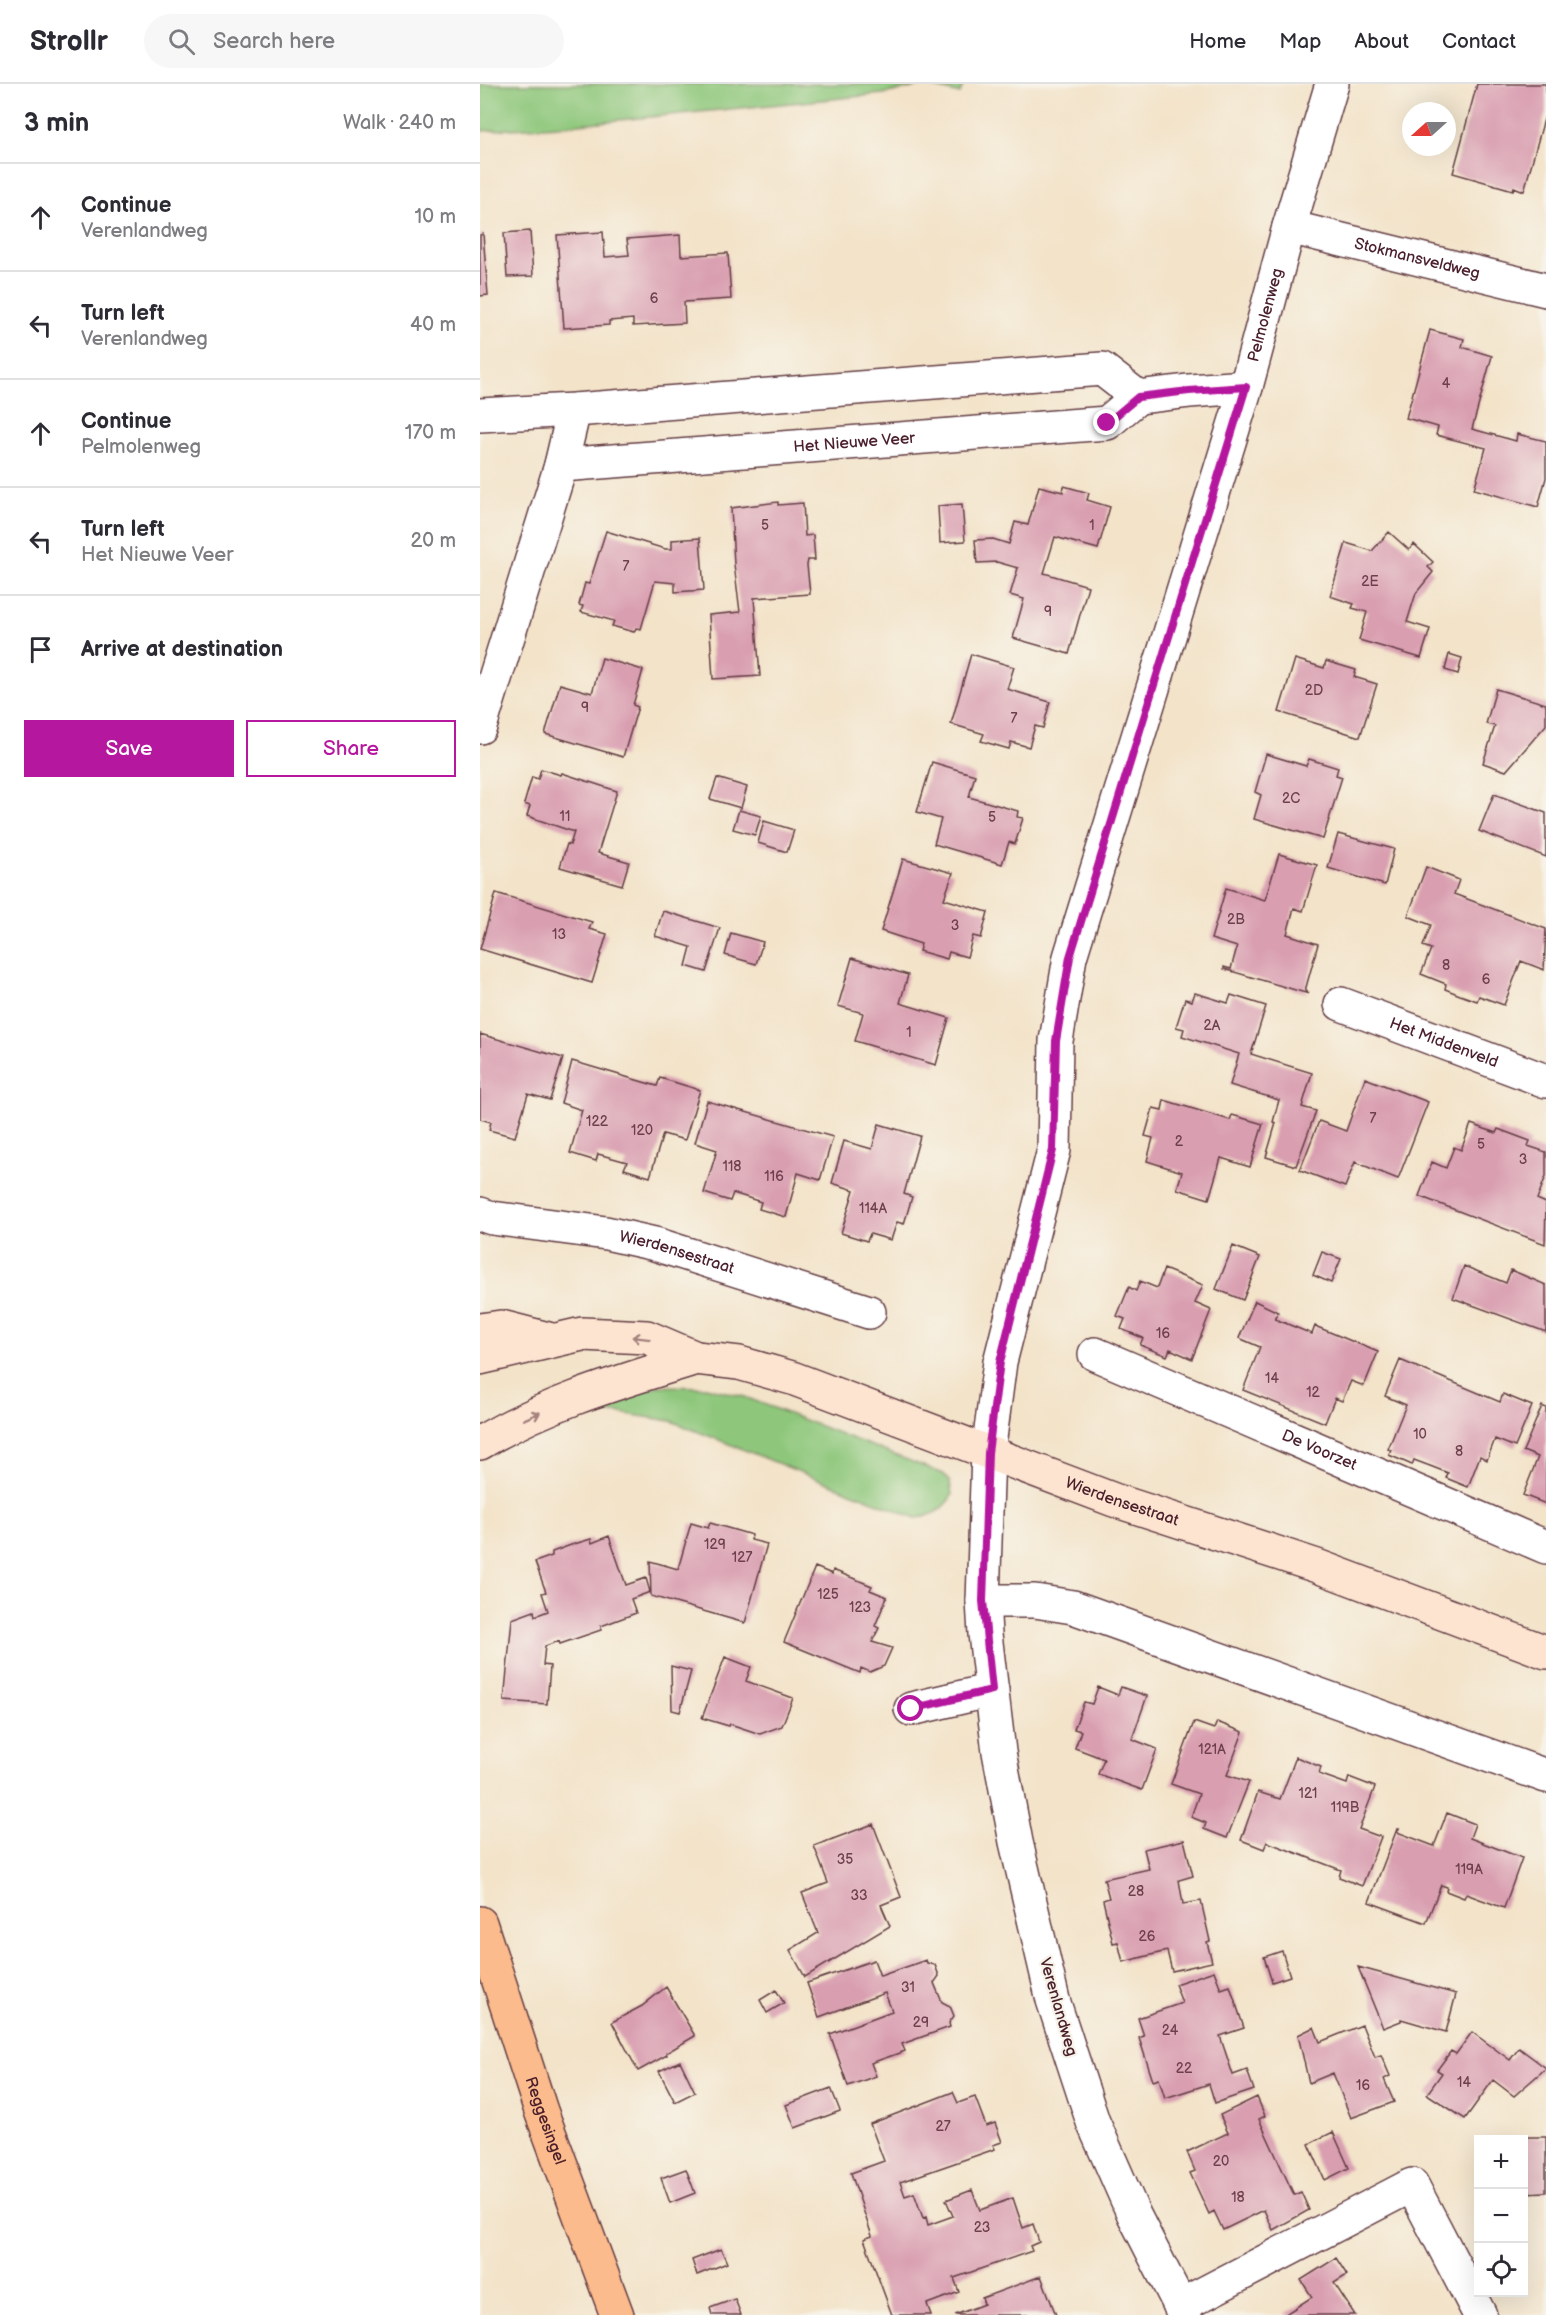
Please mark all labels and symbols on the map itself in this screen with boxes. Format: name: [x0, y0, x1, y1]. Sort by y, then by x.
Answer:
north arrow: [1402, 102, 1456, 156]
street label: Stokmansveldweg: [1352, 234, 1482, 283]
street label: Pelmolenweg: [1244, 266, 1287, 364]
house number: 6: [650, 290, 659, 307]
house number: 4: [1442, 375, 1451, 392]
route end: [1093, 409, 1119, 435]
street label: Het Nieuwe Veer: [793, 428, 916, 457]
house number: 5: [761, 517, 769, 534]
house number: 1: [1089, 517, 1095, 534]
house number: 7: [623, 558, 630, 575]
house number: 2E: [1361, 573, 1379, 590]
house number: 9: [1044, 603, 1052, 620]
house number: 2D: [1305, 682, 1323, 699]
house number: 9: [581, 699, 589, 716]
house number: 7: [1011, 710, 1018, 727]
house number: 2C: [1282, 790, 1300, 807]
house number: 11: [560, 808, 570, 825]
house number: 5: [988, 809, 996, 826]
house number: 2B: [1227, 911, 1245, 928]
house number: 3: [951, 917, 959, 934]
house number: 13: [552, 926, 566, 943]
house number: 8: [1442, 957, 1450, 974]
house number: 6: [1482, 971, 1491, 988]
street label: Het Middenveld: [1387, 1014, 1501, 1072]
house number: 2A: [1204, 1017, 1221, 1034]
house number: 1: [906, 1024, 912, 1041]
house number: 7: [1370, 1110, 1377, 1127]
house number: 122: [586, 1113, 609, 1130]
house number: 120: [631, 1122, 653, 1139]
house number: 2: [1175, 1133, 1184, 1150]
house number: 5: [1477, 1136, 1485, 1153]
house number: 3: [1519, 1151, 1527, 1168]
house number: 118: [723, 1158, 742, 1175]
house number: 116: [764, 1168, 784, 1185]
house number: 114A: [859, 1200, 887, 1217]
street label: Wierdensestraat: [617, 1227, 737, 1278]
house number: 16: [1156, 1325, 1170, 1342]
one-way arrow: [632, 1332, 651, 1343]
house number: 14: [1265, 1370, 1279, 1387]
house number: 12: [1306, 1384, 1321, 1401]
one-way arrow: [523, 1410, 541, 1421]
street label: De Voorzet: [1279, 1426, 1360, 1474]
house number: 10: [1413, 1426, 1427, 1443]
house number: 8: [1455, 1443, 1463, 1460]
street label: Wierdensestraat: [1063, 1473, 1181, 1530]
house number: 129: [704, 1536, 726, 1553]
house number: 127: [732, 1549, 752, 1566]
house number: 125: [817, 1586, 839, 1603]
house number: 123: [849, 1599, 871, 1616]
route start: [897, 1695, 923, 1721]
house number: 121A: [1198, 1741, 1226, 1758]
house number: 121: [1299, 1785, 1317, 1802]
house number: 119B: [1331, 1799, 1360, 1816]
house number: 35: [837, 1851, 853, 1868]
house number: 119A: [1455, 1861, 1483, 1878]
house number: 28: [1128, 1883, 1144, 1900]
house number: 33: [850, 1887, 868, 1904]
house number: 26: [1139, 1928, 1156, 1945]
street label: Verenlandweg: [1035, 1956, 1081, 2058]
house number: 31: [901, 1979, 915, 1996]
house number: 29: [913, 2014, 929, 2031]
house number: 24: [1162, 2022, 1179, 2039]
house number: 22: [1176, 2060, 1193, 2077]
street label: Reggesingel: [521, 2074, 570, 2167]
house number: 14: [1457, 2074, 1471, 2091]
house number: 16: [1356, 2077, 1370, 2094]
house number: 27: [935, 2118, 951, 2135]
house number: 20: [1213, 2153, 1229, 2170]
house number: 18: [1231, 2189, 1245, 2206]
house number: 23: [974, 2219, 990, 2236]

